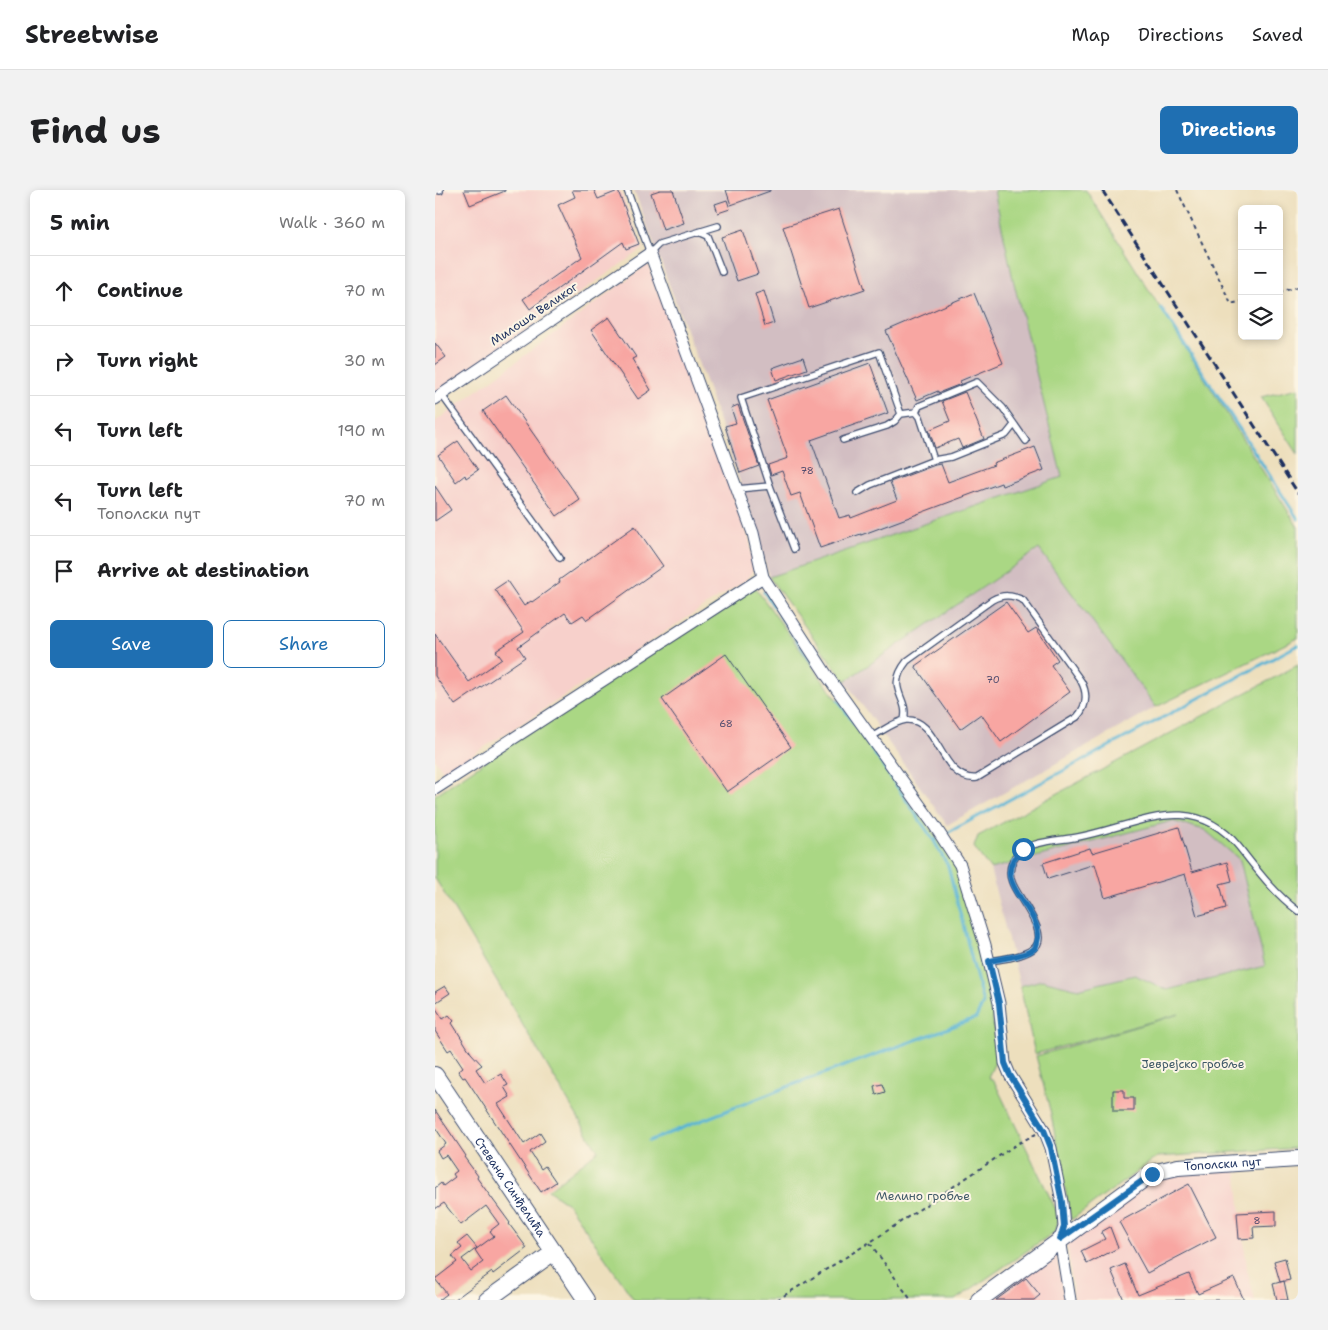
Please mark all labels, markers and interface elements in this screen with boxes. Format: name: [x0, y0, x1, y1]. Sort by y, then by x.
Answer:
text: Streetwise: [25, 19, 159, 51]
text: Map: [1072, 23, 1110, 47]
text: Directions: [1138, 23, 1224, 47]
text: Saved: [1252, 23, 1303, 47]
button: Directions: [1160, 106, 1298, 154]
text: Find us: [30, 107, 161, 154]
map controls: [1238, 205, 1283, 340]
button: +: [1238, 205, 1283, 250]
text: 5 min: [50, 209, 110, 237]
text: Walk · 360 m: [279, 212, 385, 233]
button: −: [1238, 250, 1283, 295]
icon: ahead: [50, 277, 78, 305]
text: Continue: [97, 278, 183, 303]
street label: Милоша Великог: [487, 278, 581, 349]
text: 70 m: [344, 280, 385, 301]
button: layers: [1238, 295, 1283, 340]
icon: right: [50, 347, 78, 375]
text: Turn right: [97, 348, 198, 373]
text: 30 m: [344, 350, 385, 371]
icon: left: [50, 417, 78, 445]
text: Turn left: [97, 418, 183, 443]
text: 190 m: [338, 420, 385, 441]
house number: 78: [800, 464, 814, 477]
text: Turn left: [97, 478, 183, 503]
icon: left: [50, 487, 78, 515]
text: 70 m: [344, 490, 385, 511]
text: Тополски пут: [97, 503, 200, 524]
icon: arrive: [50, 557, 78, 585]
text: Arrive at destination: [97, 558, 309, 583]
button: Save: [50, 620, 213, 668]
button: Share: [223, 620, 385, 668]
house number: 70: [986, 673, 1000, 686]
house number: 68: [719, 717, 733, 730]
route start: [1012, 838, 1035, 861]
park label: Јеврејско гробље: [1141, 1056, 1245, 1072]
street label: Стевана Синђелића: [471, 1134, 550, 1241]
street label: Тополски пут: [1183, 1153, 1263, 1175]
route end: [1141, 1163, 1164, 1186]
park label: Мелино гробље: [876, 1188, 970, 1204]
house number: 8: [1254, 1214, 1261, 1227]

